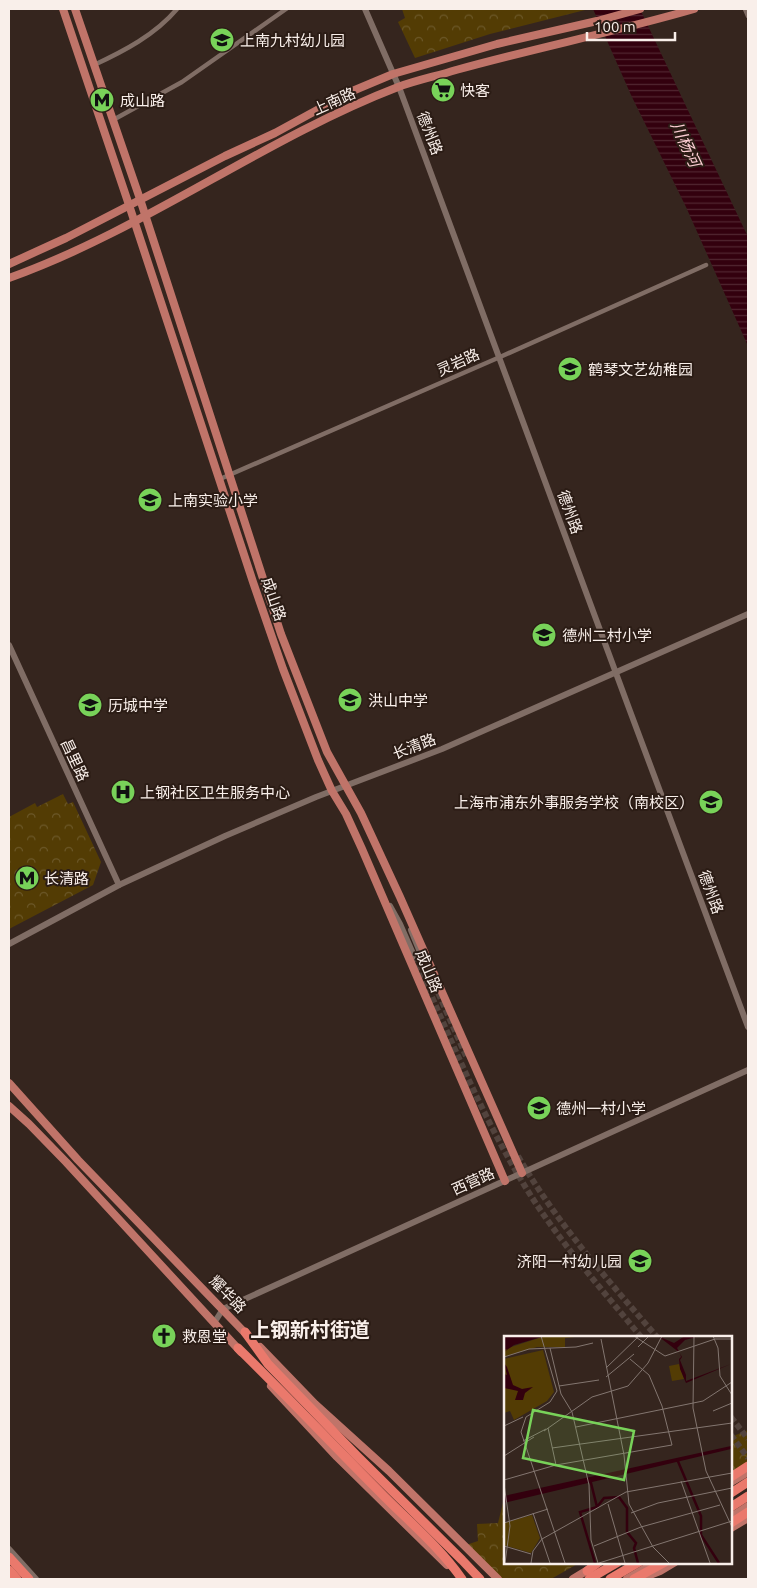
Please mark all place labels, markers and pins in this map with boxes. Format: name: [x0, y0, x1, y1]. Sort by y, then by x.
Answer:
school or university icon: 上南九村幼儿园: [209, 27, 235, 53]
place label: 上南九村幼儿园: [240, 32, 345, 49]
supermarket icon: 快客: [430, 77, 456, 103]
place label: 快客: [460, 82, 490, 99]
metro station icon: 成山路: [89, 87, 115, 113]
place label: 成山路: [120, 92, 165, 109]
school or university icon: 鹤琴文艺幼稚园: [557, 356, 583, 382]
place label: 鹤琴文艺幼稚园: [588, 361, 693, 378]
school or university icon: 上南实验小学: [137, 487, 163, 513]
place label: 上南实验小学: [168, 492, 258, 509]
school or university icon: 德州二村小学: [531, 622, 557, 648]
place label: 德州二村小学: [562, 627, 652, 644]
school or university icon: 洪山中学: [337, 687, 363, 713]
school or university icon: 历城中学: [77, 692, 103, 718]
place label: 洪山中学: [368, 692, 428, 709]
place label: 历城中学: [108, 697, 168, 714]
hospital icon: 上钢社区卫生服务中心: [110, 779, 136, 805]
place label: 上钢社区卫生服务中心: [140, 784, 290, 801]
school or university icon: 上海市浦东外事服务学校（南校区）: [698, 789, 724, 815]
place label: 上海市浦东外事服务学校（南校区）: [454, 794, 694, 811]
metro station icon: 长清路: [14, 865, 40, 891]
place label: 长清路: [44, 870, 89, 887]
school or university icon: 德州一村小学: [526, 1095, 552, 1121]
place label: 德州一村小学: [556, 1100, 646, 1117]
school or university icon: 济阳一村幼儿园: [627, 1248, 653, 1274]
place label: 济阳一村幼儿园: [517, 1253, 622, 1270]
church icon: 救恩堂: [151, 1323, 177, 1349]
place label: 救恩堂: [182, 1328, 227, 1345]

